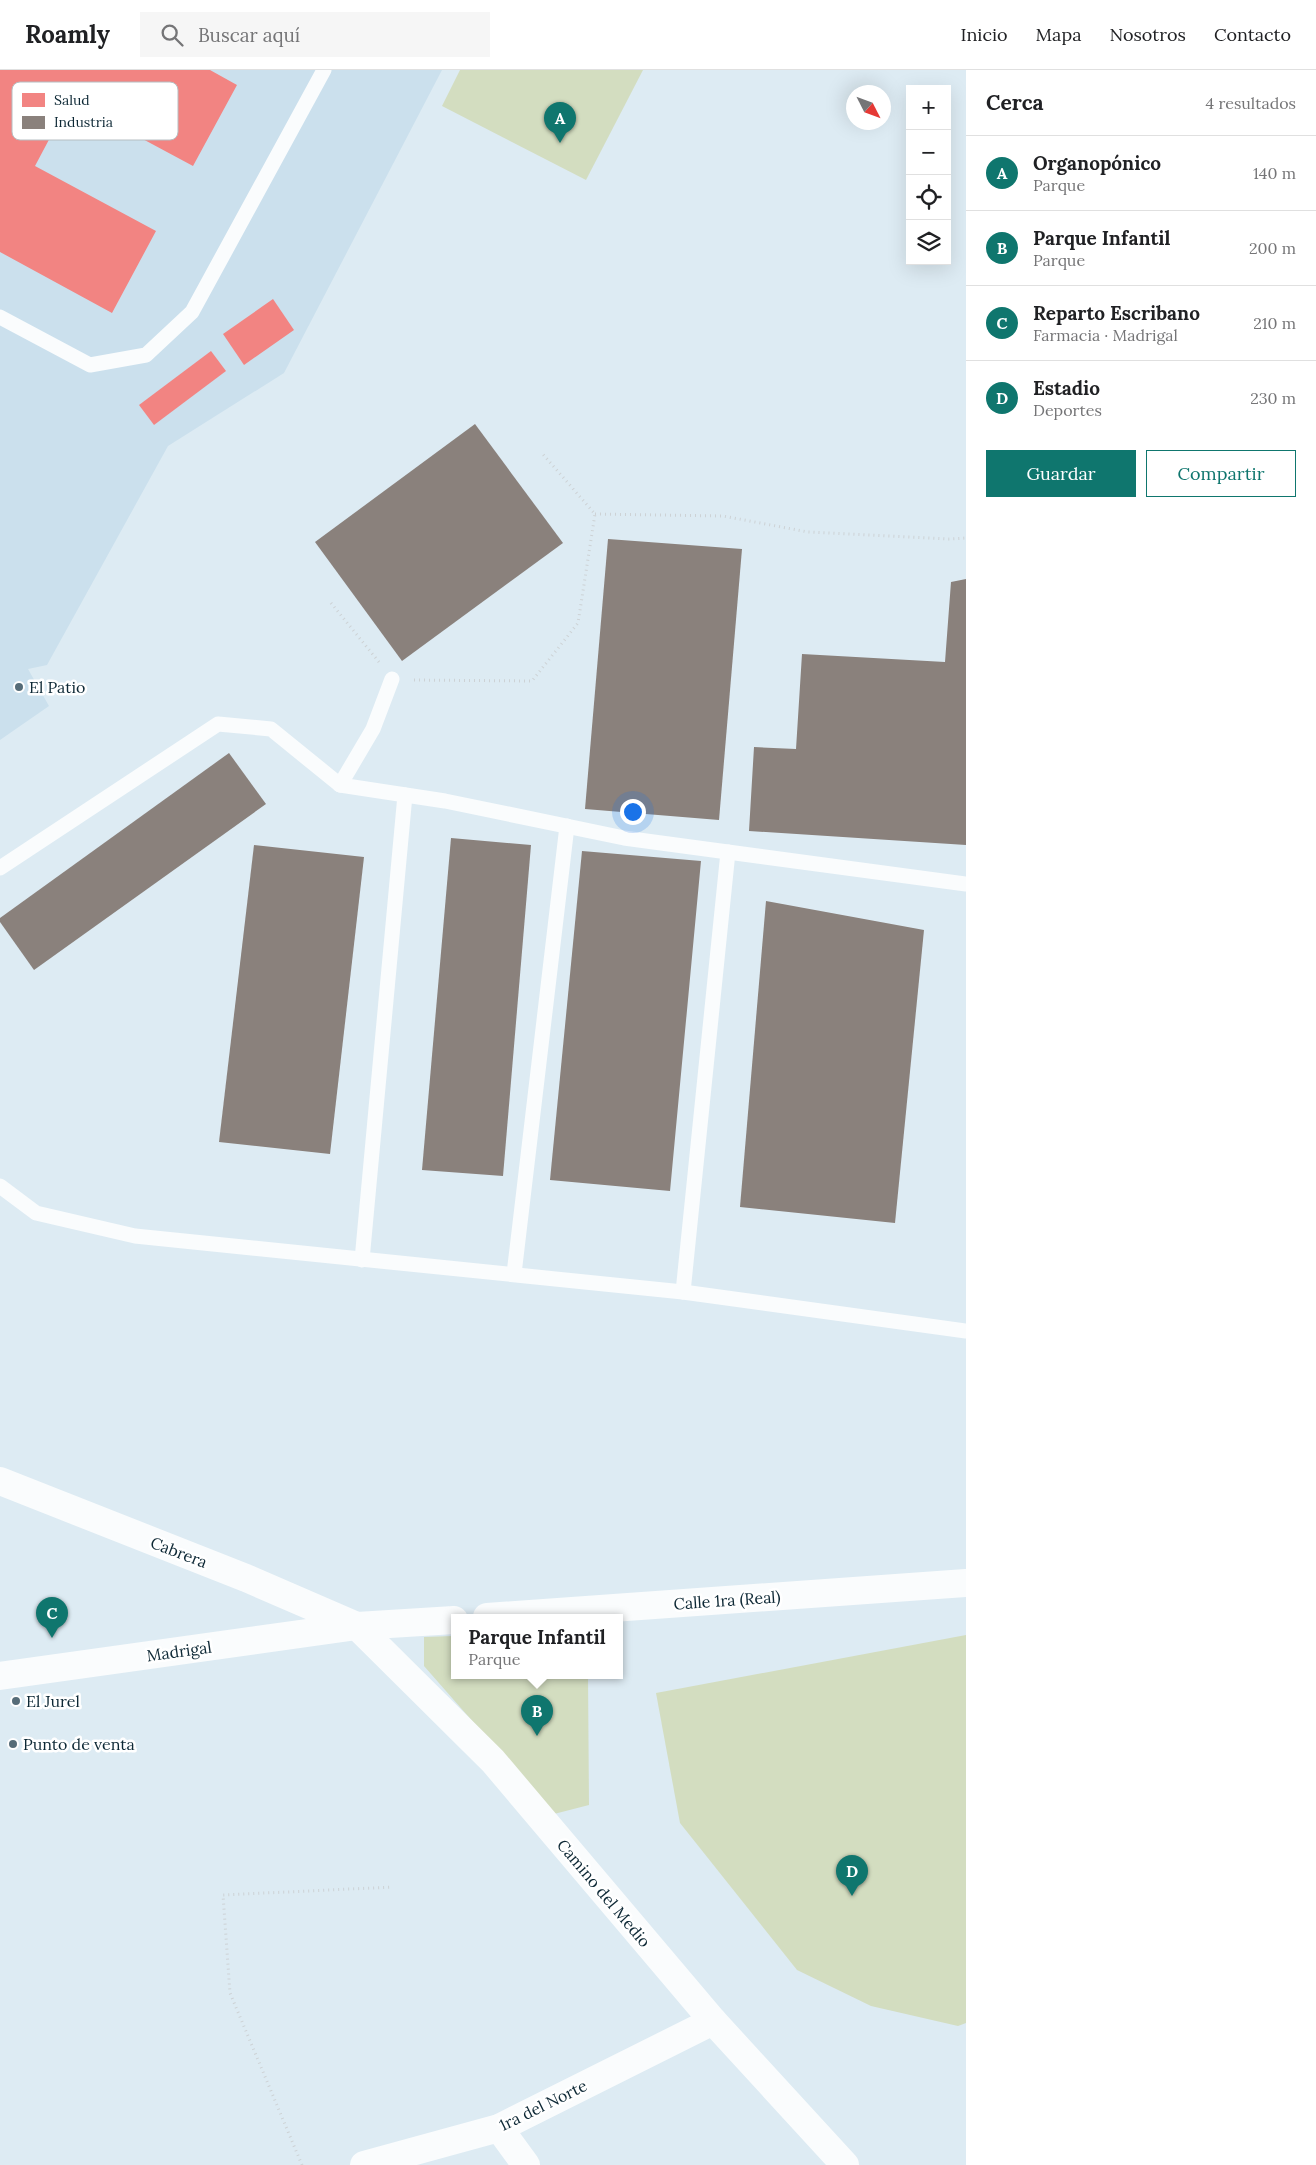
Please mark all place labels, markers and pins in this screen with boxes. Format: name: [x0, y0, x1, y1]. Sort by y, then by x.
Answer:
pin: A: [544, 102, 576, 143]
place label: El Patio: [29, 677, 85, 697]
marker: El Patio: [13, 681, 25, 693]
pin: C: [36, 1597, 68, 1638]
place label: El Jurel: [26, 1691, 80, 1711]
marker: El Jurel: [10, 1695, 22, 1707]
pin: B: [521, 1695, 553, 1736]
place label: Punto de venta: [23, 1734, 135, 1754]
marker: Punto de venta: [7, 1738, 19, 1750]
pin: D: [836, 1855, 868, 1896]

